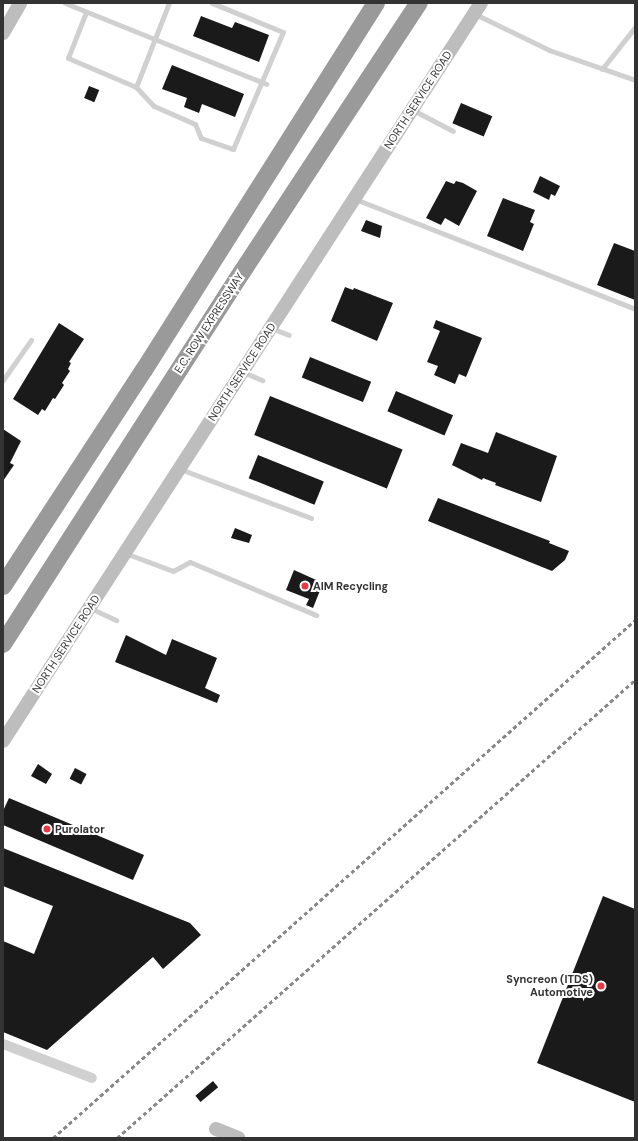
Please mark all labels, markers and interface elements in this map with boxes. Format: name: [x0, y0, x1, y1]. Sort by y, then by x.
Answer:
street label: NORTH SERVICE ROAD: [381, 48, 455, 152]
street label: E.C. ROW EXPRESSWAY: [172, 270, 246, 376]
street label: NORTH SERVICE ROAD: [205, 320, 279, 424]
place label: AIM Recycling: [313, 579, 388, 593]
marker: AIM Recycling: [300, 581, 310, 591]
street label: NORTH SERVICE ROAD: [29, 592, 103, 696]
place label: Purolator: [55, 822, 105, 836]
marker: Purolator: [42, 824, 52, 834]
place label: Syncreon (ITDS) Automotive: [506, 973, 593, 999]
marker: Syncreon (ITDS) Automotive: [596, 981, 606, 991]

